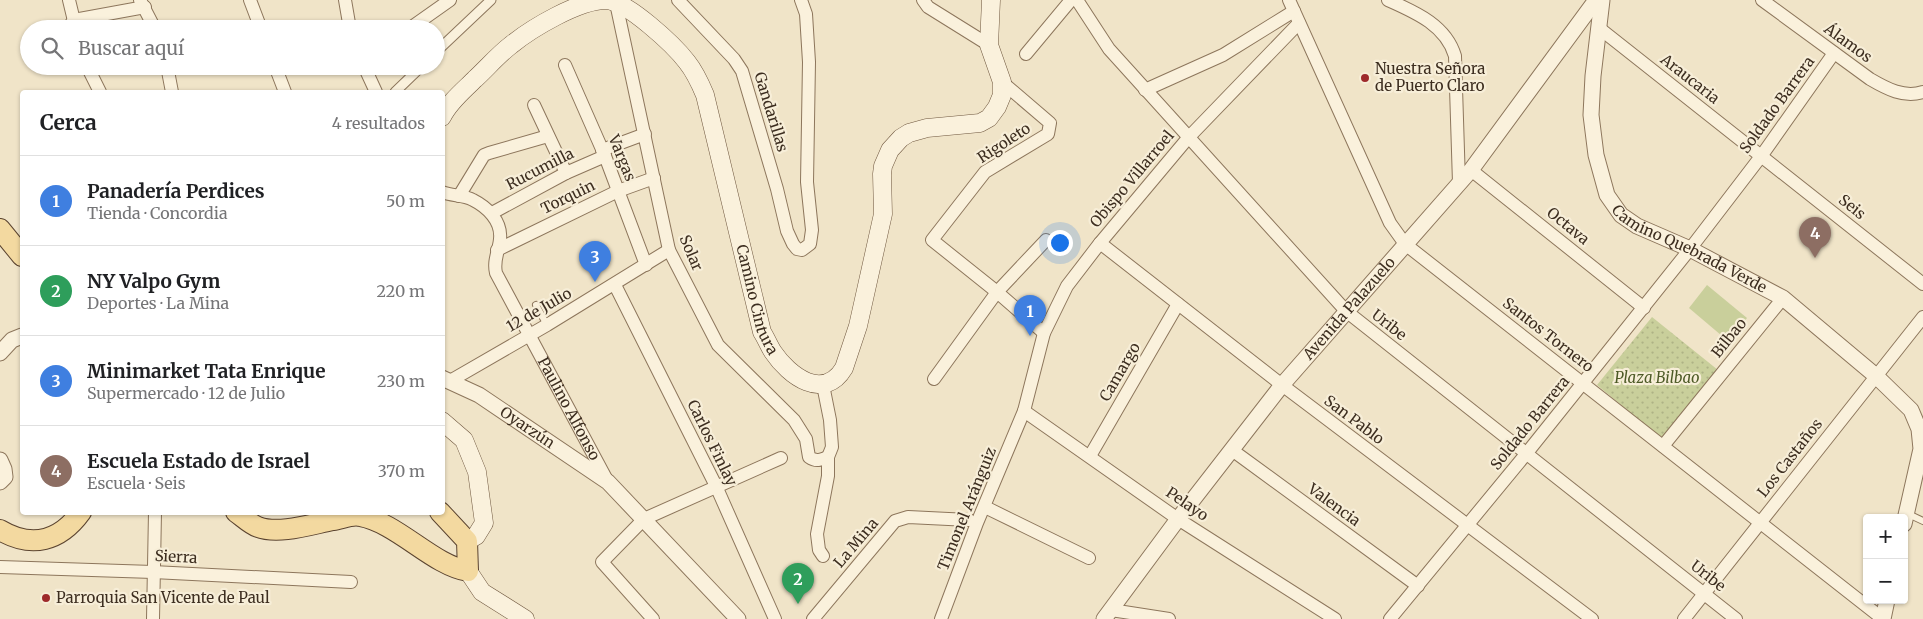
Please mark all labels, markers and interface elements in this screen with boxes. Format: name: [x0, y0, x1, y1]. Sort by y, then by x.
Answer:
street label: Álamos: [1820, 18, 1876, 66]
search box: [20, 20, 445, 75]
icon: search: [38, 34, 66, 62]
text: Buscar aquí: [78, 36, 184, 60]
street label: Araucaria: [1656, 49, 1724, 108]
street label: Soldado Barrera: [1735, 53, 1818, 157]
place label: Nuestra Señora de Puerto Claro: [1375, 59, 1485, 95]
street label: Gandarillas: [750, 70, 793, 154]
marker: Nuestra Señora de Puerto Claro: [1359, 72, 1371, 84]
text: Cerca: [40, 109, 97, 136]
text: 4 resultados: [332, 113, 425, 133]
street label: Rigoleto: [974, 118, 1034, 167]
street label: Obispo Villarroel: [1086, 126, 1178, 231]
street label: Vargas: [604, 131, 640, 184]
street label: Rucumilla: [503, 143, 577, 194]
street label: Torquin: [538, 175, 598, 218]
text: Panadería Perdices: [87, 179, 265, 203]
street label: Seis: [1835, 190, 1870, 223]
text: 1: [52, 191, 60, 211]
text: 50 m: [386, 191, 425, 211]
street label: Camino Quebrada Verde: [1608, 201, 1770, 297]
text: Tienda · Concordia: [87, 203, 228, 223]
street label: Octava: [1543, 203, 1593, 248]
pin: 4: [1799, 217, 1831, 258]
your location: [1047, 230, 1073, 256]
street label: Solar: [675, 232, 708, 274]
pin: 3: [579, 241, 611, 282]
street label: Camino Cintura: [732, 243, 782, 358]
street label: Avenida Palazuelo: [1298, 253, 1399, 364]
text: NY Valpo Gym: [87, 269, 220, 293]
text: 2: [51, 281, 61, 301]
text: 220 m: [377, 281, 425, 301]
street label: 12 de Julio: [503, 283, 575, 336]
text: Deportes · La Mina: [87, 293, 229, 313]
street label: Santos Tornero: [1499, 293, 1598, 376]
pin: 1: [1014, 295, 1046, 336]
street label: Uribe: [1368, 305, 1411, 344]
street label: Bilbao: [1707, 314, 1750, 361]
street label: Camargo: [1095, 339, 1144, 405]
street label: Paulino Alfonso: [534, 354, 605, 464]
text: Minimarket Tata Enrique: [87, 359, 325, 383]
park label: Plaza Bilbao: [1614, 368, 1700, 387]
text: 3: [51, 371, 61, 391]
text: 230 m: [377, 371, 425, 391]
street label: Soldado Barrera: [1486, 372, 1573, 473]
text: Supermercado · 12 de Julio: [87, 383, 285, 403]
street label: San Pablo: [1321, 391, 1388, 448]
street label: Carlos Finlay: [683, 397, 742, 489]
street label: Oyarzún: [497, 402, 559, 452]
street label: Los Castaños: [1753, 415, 1826, 501]
street label: Timonel Aránguiz: [933, 444, 1000, 573]
text: Escuela Estado de Israel: [87, 449, 310, 473]
text: 4: [51, 461, 61, 481]
text: 370 m: [378, 461, 425, 481]
text: Escuela · Seis: [87, 473, 186, 493]
street label: Valencia: [1304, 479, 1364, 530]
street label: Pelayo: [1163, 483, 1212, 525]
street label: La Mina: [829, 514, 882, 571]
map controls: [1863, 514, 1908, 604]
button: +: [1863, 514, 1908, 559]
street label: Sierra: [154, 546, 198, 567]
street label: Uribe: [1687, 556, 1730, 595]
button: −: [1863, 559, 1908, 604]
pin: 2: [782, 563, 814, 604]
place label: Parroquia San Vicente de Paul: [56, 588, 270, 607]
marker: Parroquia San Vicente de Paul: [40, 592, 52, 604]

